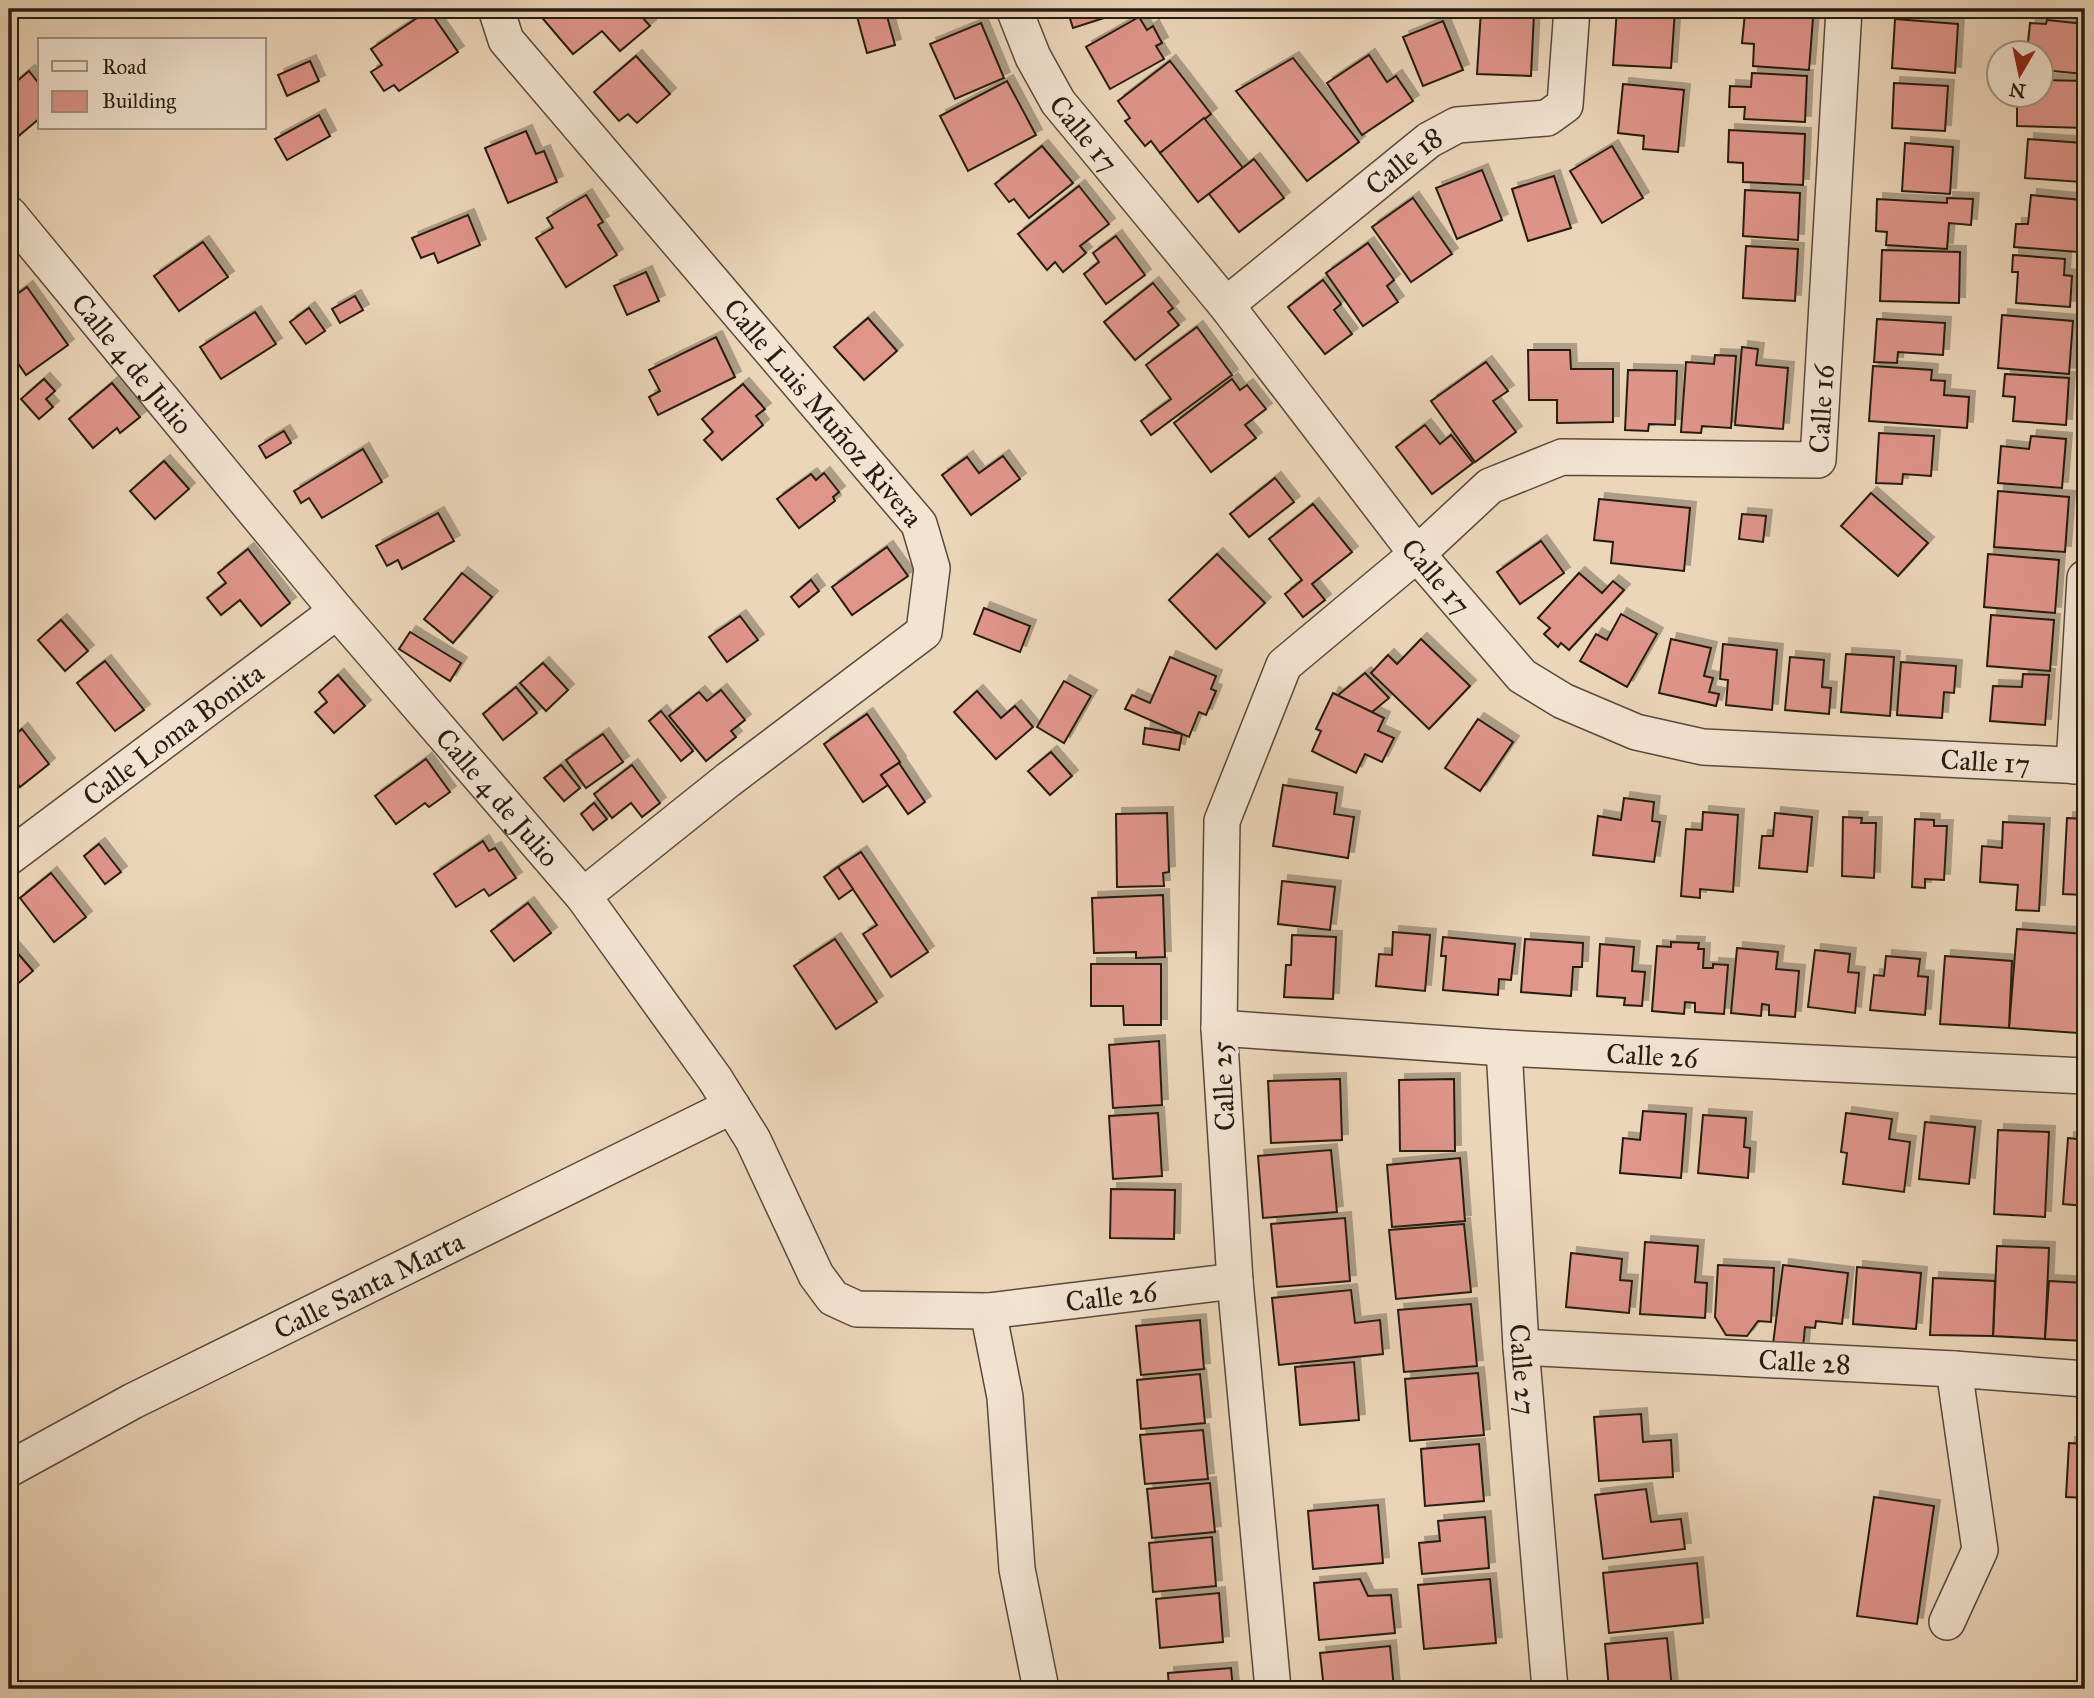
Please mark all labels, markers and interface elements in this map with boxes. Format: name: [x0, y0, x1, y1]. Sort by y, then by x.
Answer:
legend: [38, 38, 266, 130]
north arrow: [1986, 38, 2056, 108]
text: Road: [102, 54, 147, 80]
text: N: [2008, 78, 2027, 103]
text: Building: [102, 88, 176, 114]
street label: Calle 17: [1042, 88, 1126, 179]
street label: Calle 18: [1358, 119, 1448, 202]
street label: Calle 4 de Julio: [64, 286, 201, 441]
street label: Calle Luis Muñoz Rivera: [716, 291, 931, 534]
street label: Calle 16: [1801, 362, 1841, 454]
street label: Calle 17: [1394, 531, 1479, 622]
street label: Calle Loma Bonita: [76, 655, 271, 813]
street label: Calle 4 de Julio: [428, 721, 567, 874]
street label: Calle 17: [1940, 741, 2031, 781]
street label: Calle 26: [1605, 1035, 1700, 1075]
street label: Calle 25: [1203, 1040, 1243, 1132]
street label: Calle Santa Marta: [268, 1223, 469, 1347]
street label: Calle 26: [1063, 1273, 1160, 1319]
street label: Calle 27: [1502, 1323, 1544, 1417]
street label: Calle 28: [1758, 1342, 1852, 1381]

